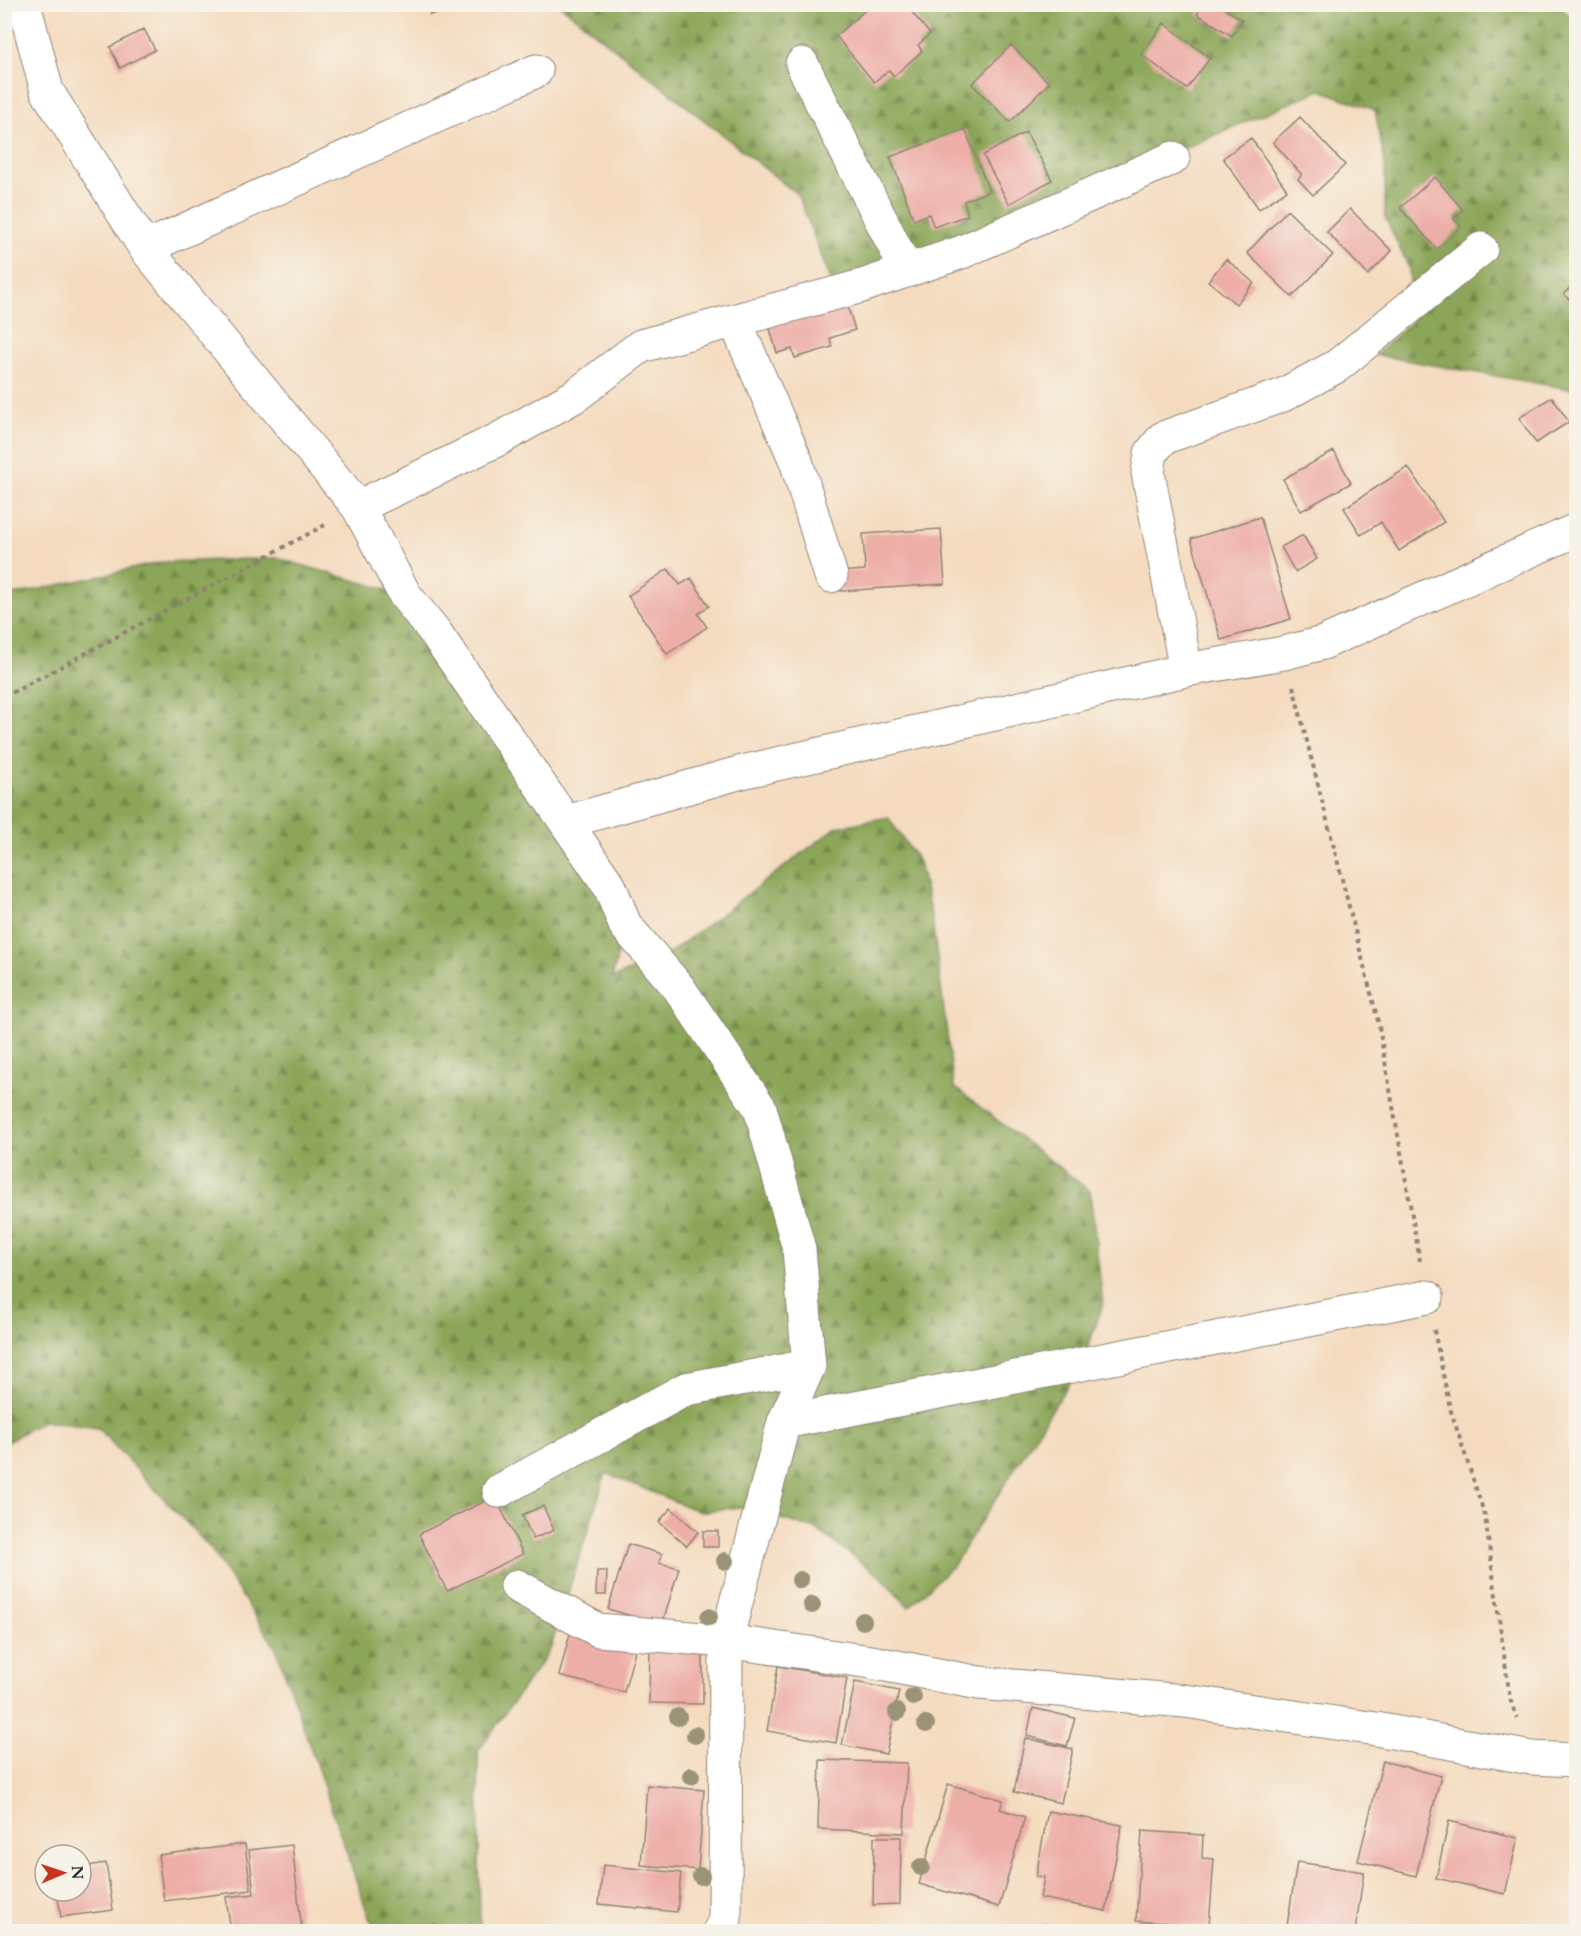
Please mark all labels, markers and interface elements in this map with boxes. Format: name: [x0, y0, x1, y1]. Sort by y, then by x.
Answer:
north arrow: [33, 1843, 93, 1903]
text: N: [66, 1865, 88, 1880]

